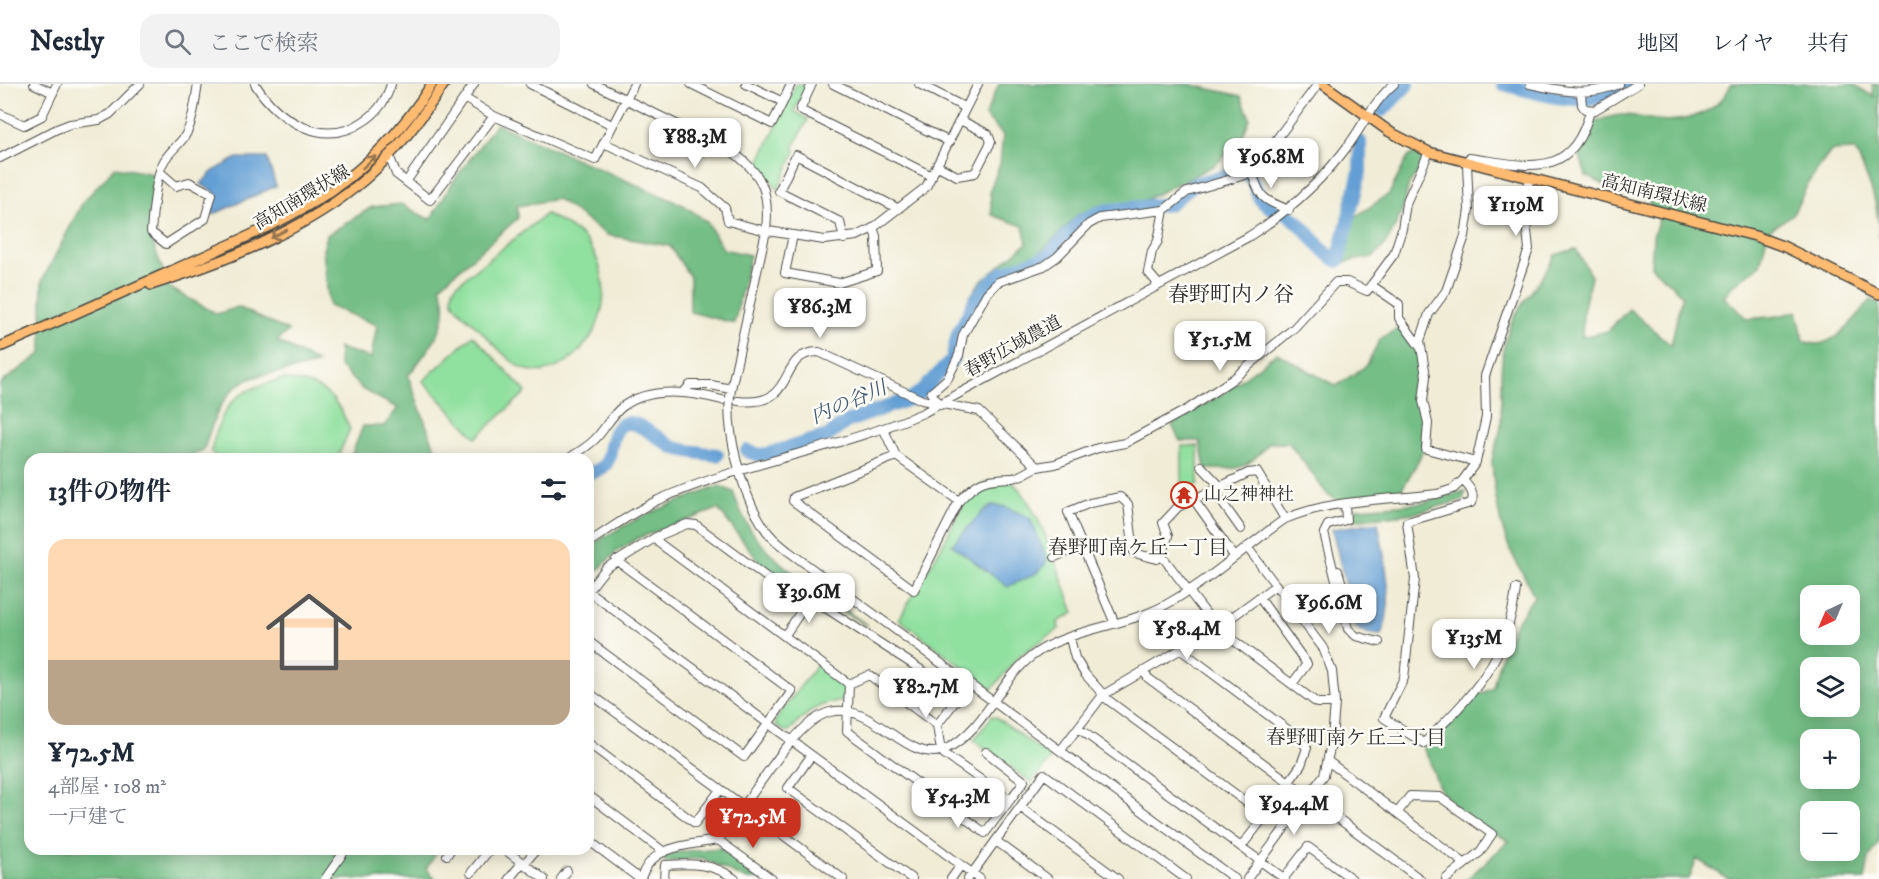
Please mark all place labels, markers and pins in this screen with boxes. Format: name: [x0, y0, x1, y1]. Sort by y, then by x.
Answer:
pin: ¥88.3M: [646, 118, 744, 169]
pin: ¥96.8M: [1222, 138, 1320, 189]
pin: ¥119M: [1474, 186, 1558, 237]
pin: ¥86.3M: [771, 288, 869, 339]
pin: ¥51.5M: [1171, 321, 1269, 372]
temple icon: 山之神神社: [1169, 480, 1199, 510]
place label: 山之神神社: [1204, 484, 1294, 506]
pin: ¥39.6M: [760, 573, 858, 624]
pin: ¥96.6M: [1280, 584, 1378, 635]
pin: ¥58.4M: [1138, 610, 1236, 661]
pin: ¥135M: [1432, 619, 1516, 670]
pin: ¥82.7M: [877, 668, 975, 719]
pin: ¥54.3M: [909, 778, 1007, 829]
pin: ¥94.4M: [1245, 785, 1343, 836]
pin: ¥72.5M: [704, 798, 802, 849]

